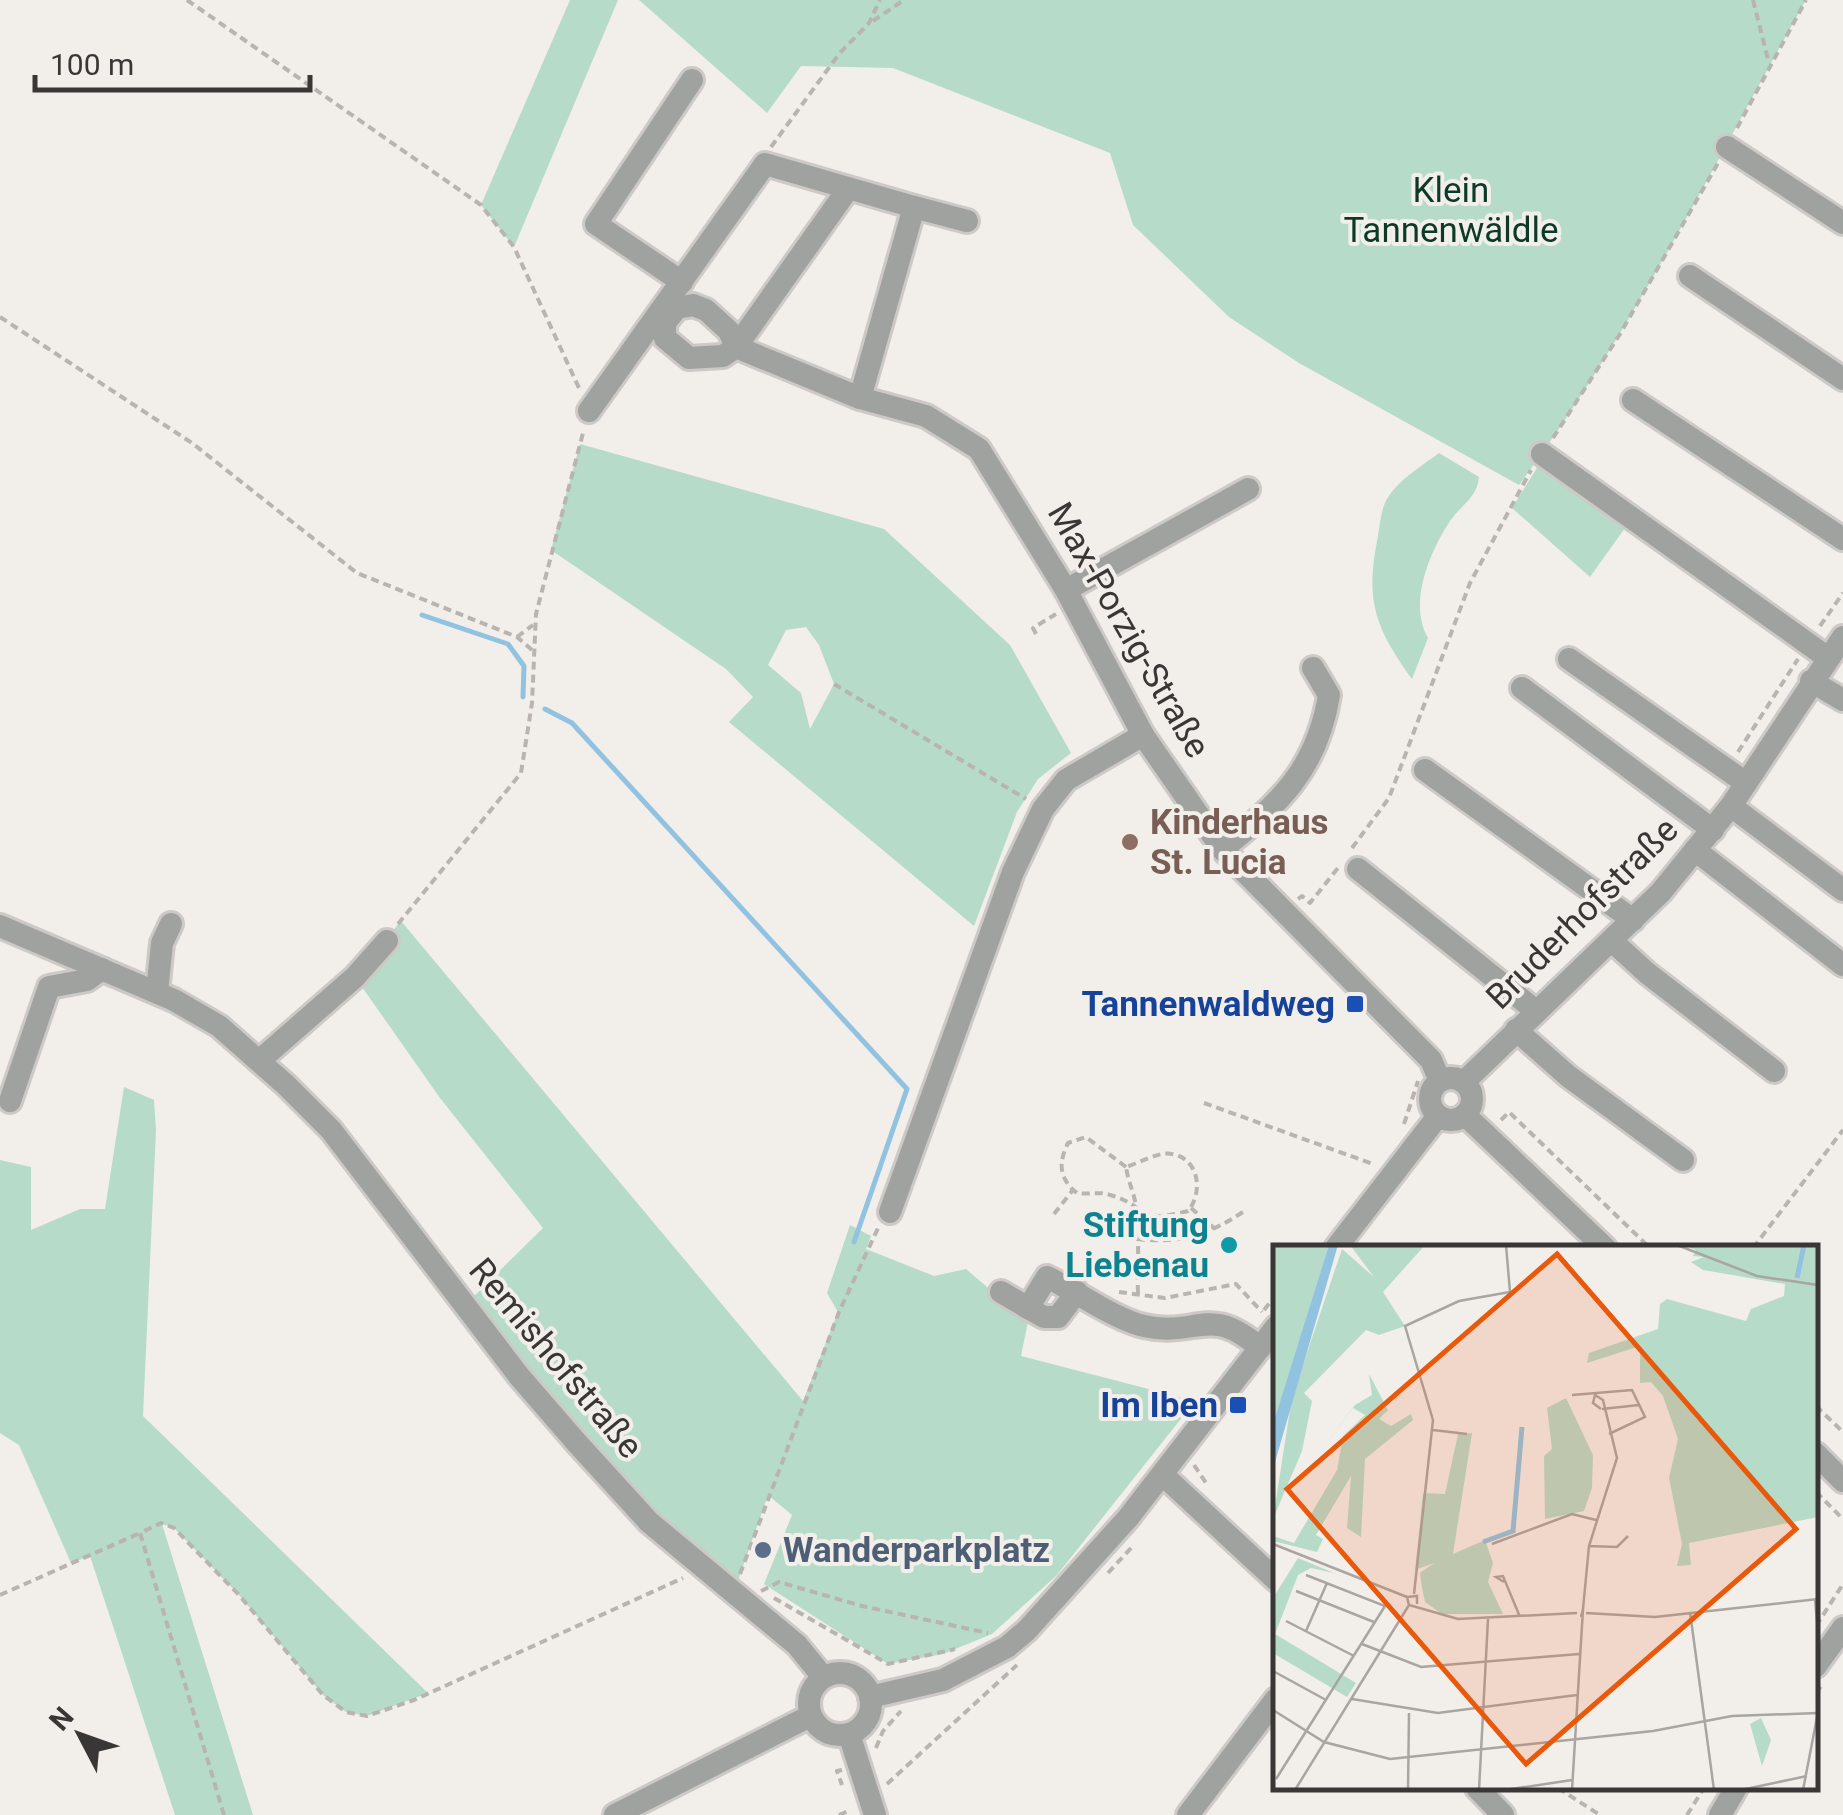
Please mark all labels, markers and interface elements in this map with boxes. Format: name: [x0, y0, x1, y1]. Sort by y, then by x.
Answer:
scale bar: [35, 30, 310, 92]
text: 100 m: [50, 47, 134, 82]
park label: Klein Tannenwäldle: [1343, 170, 1559, 251]
street label: Max-Porzig-Straße: [1039, 496, 1218, 765]
place label: Kinderhaus St. Lucia: [1150, 802, 1328, 883]
street label: Bruderhofstraße: [1478, 809, 1687, 1018]
marker: Kinderhaus St. Lucia: [1119, 831, 1141, 853]
place label: Tannenwaldweg: [1081, 984, 1335, 1025]
marker: Tannenwaldweg: [1344, 993, 1366, 1015]
place label: Stiftung Liebenau: [1065, 1205, 1209, 1286]
marker: Stiftung Liebenau: [1218, 1234, 1240, 1256]
inset map: [1273, 1245, 1818, 1790]
street label: Remishofstraße: [460, 1250, 651, 1466]
place label: Im Iben: [1100, 1385, 1218, 1426]
marker: Im Iben: [1227, 1394, 1249, 1416]
place label: Wanderparkplatz: [783, 1530, 1050, 1571]
marker: Wanderparkplatz: [752, 1539, 774, 1561]
north arrow: [30, 1685, 130, 1785]
text: N: [43, 1701, 80, 1737]

